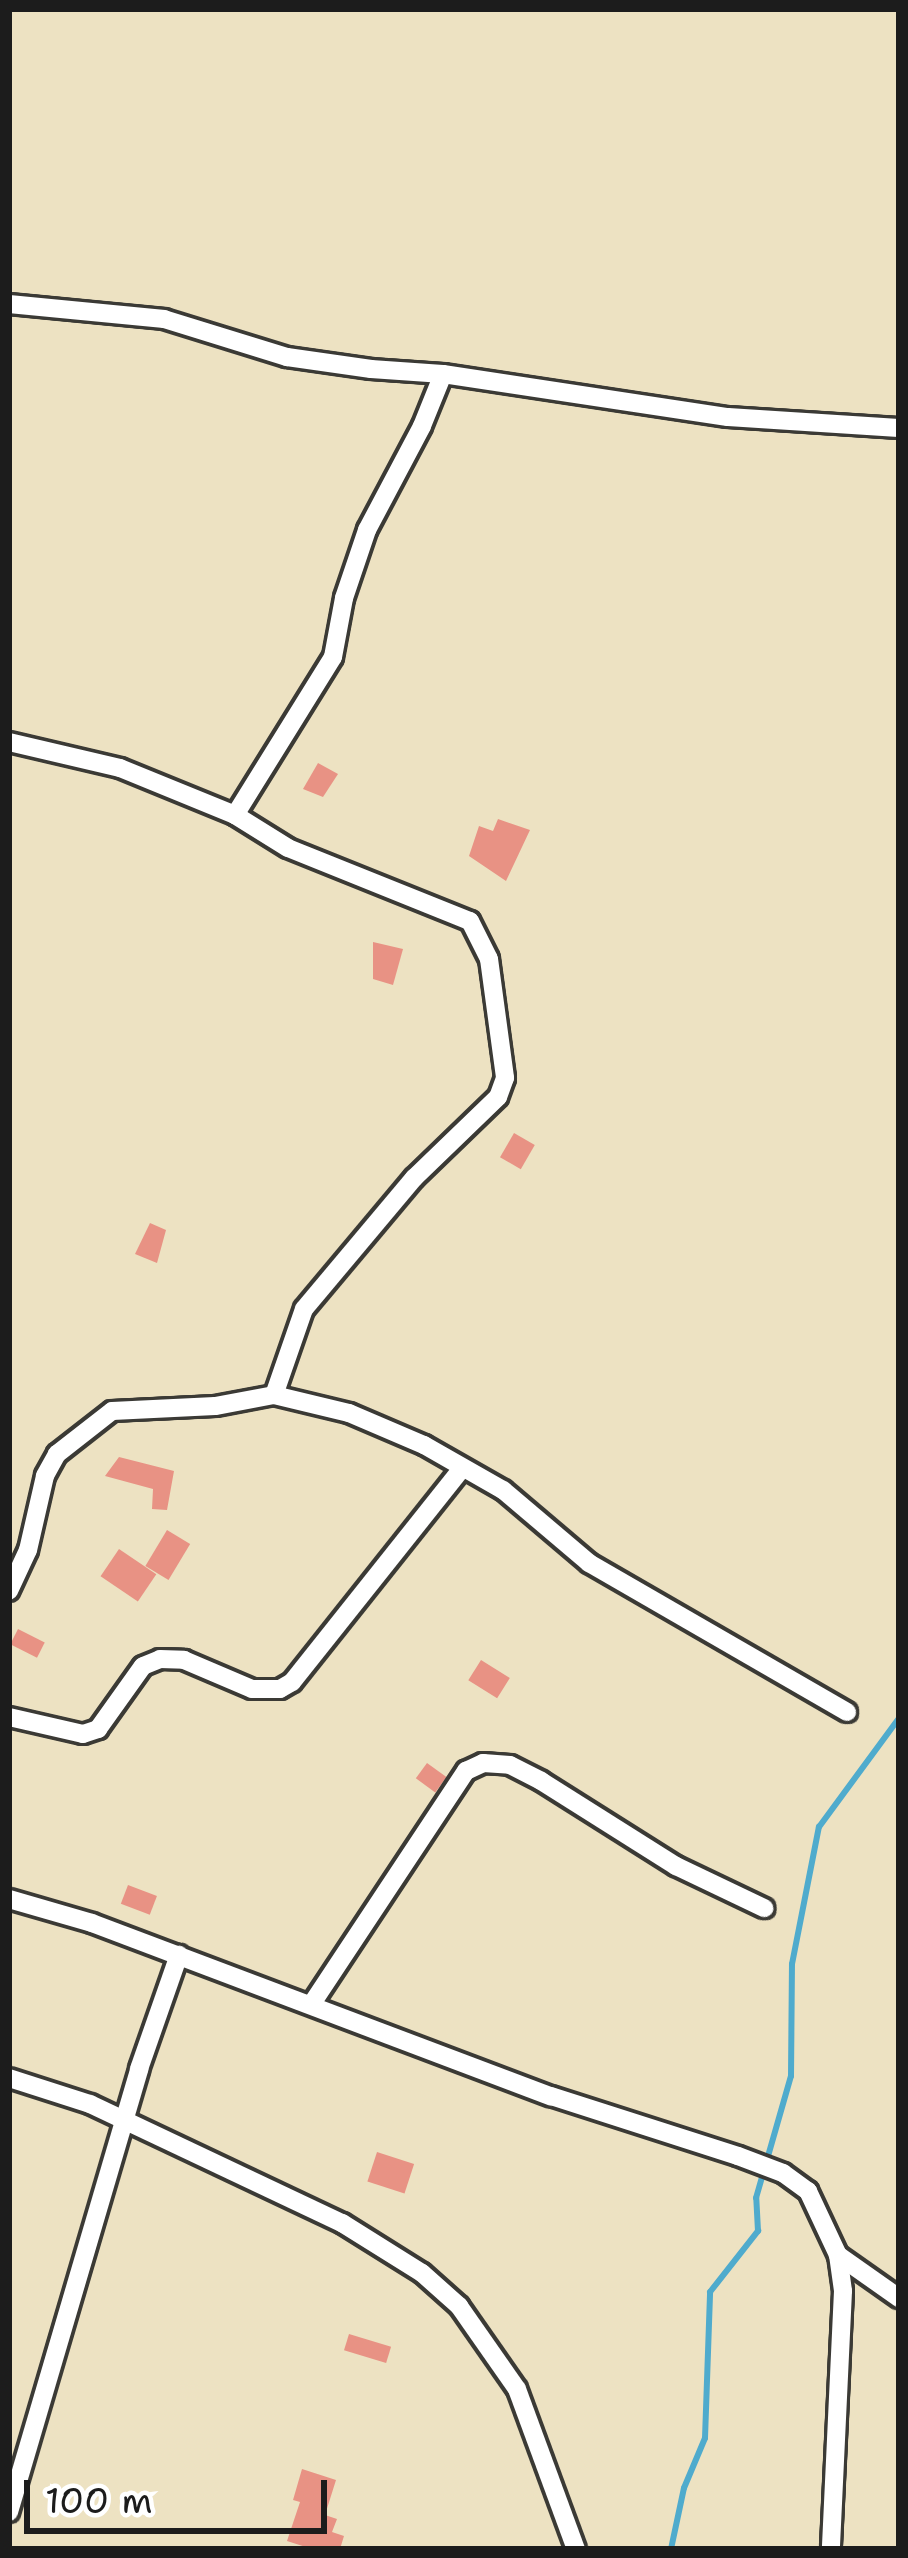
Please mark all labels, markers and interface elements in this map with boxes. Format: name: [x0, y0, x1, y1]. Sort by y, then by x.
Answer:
scale bar: [30, 2456, 333, 2530]
text: 100 m: [45, 2476, 153, 2525]

